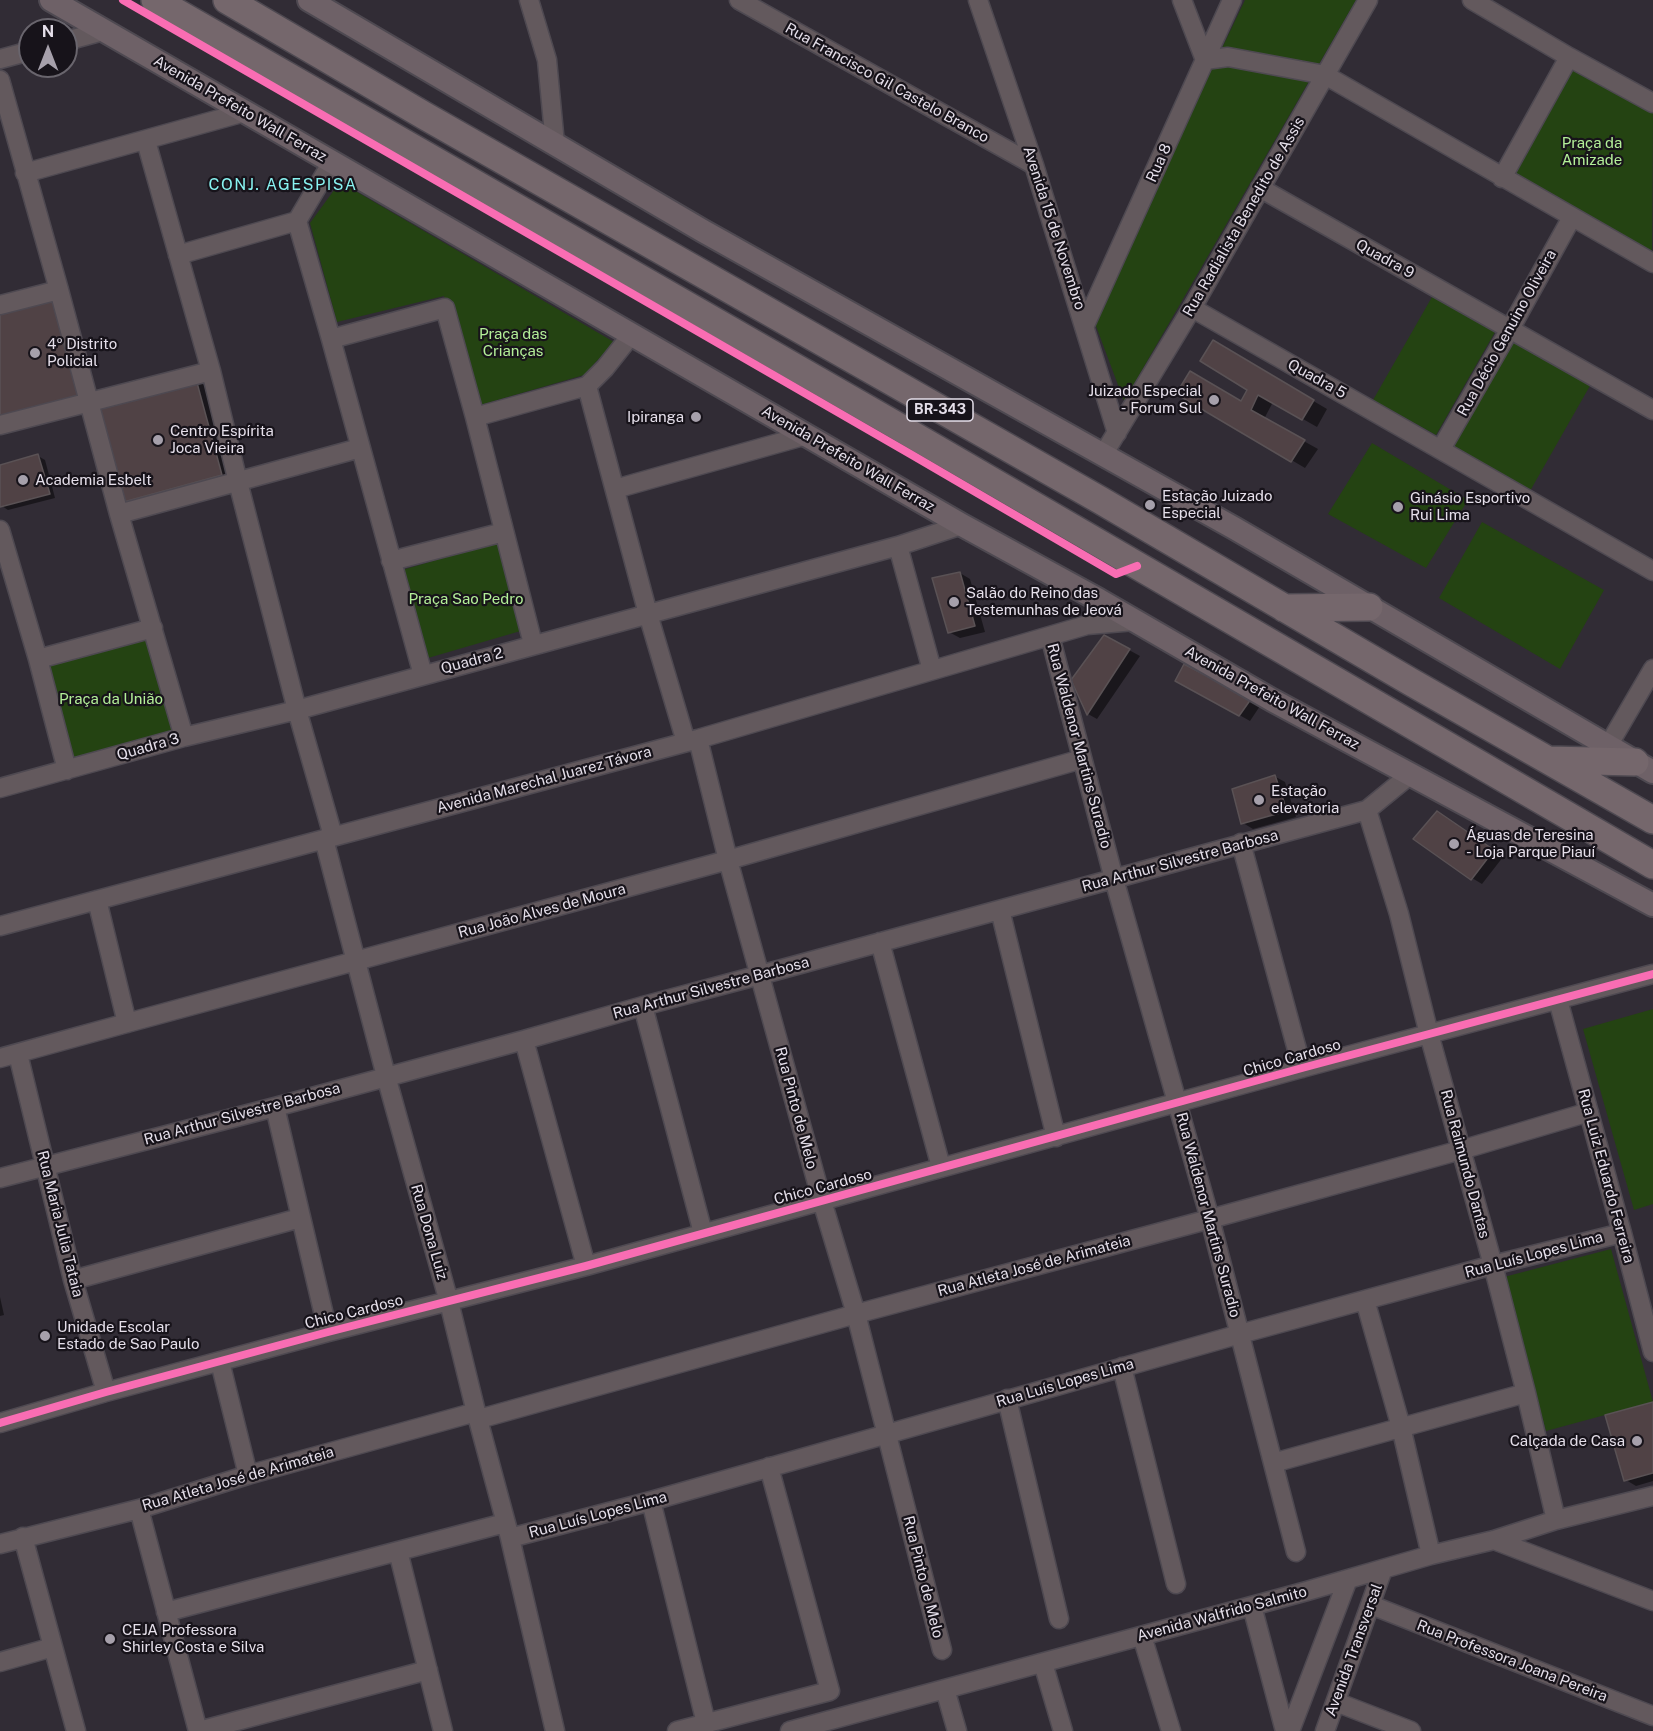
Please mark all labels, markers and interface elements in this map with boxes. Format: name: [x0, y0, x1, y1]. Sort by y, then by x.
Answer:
north arrow: [18, 18, 78, 78]
street label: Rua Francisco Gil Castelo Branco: [782, 19, 992, 147]
text: N: [42, 22, 54, 41]
street label: Avenida Prefeito Wall Ferraz: [150, 52, 330, 166]
street label: Rua Radialista Benedito de Assis: [1179, 114, 1309, 320]
park label: Praça da Amizade: [1562, 134, 1622, 169]
street label: Rua 8: [1143, 141, 1175, 185]
street label: Avenida 15 de Novembro: [1019, 144, 1089, 312]
district label: CONJ. AGESPISA: [208, 175, 358, 195]
street label: Quadra 9: [1353, 236, 1417, 282]
street label: Rua Décio Genuino Oliveira: [1454, 247, 1560, 419]
park label: Praça das Crianças: [479, 325, 547, 360]
place label: 4º Distrito Policial: [47, 335, 117, 370]
marker: 4º Distrito Policial: [28, 346, 42, 360]
street label: Quadra 5: [1284, 356, 1350, 402]
place label: Juizado Especial - Forum Sul: [1088, 382, 1202, 417]
marker: Juizado Especial - Forum Sul: [1207, 393, 1221, 407]
road number: BR-343: [907, 399, 973, 421]
street label: Avenida Prefeito Wall Ferraz: [758, 402, 938, 516]
place label: Ipiranga: [627, 408, 684, 426]
marker: Ipiranga: [689, 410, 703, 424]
place label: Centro Espírita Joca Vieira: [170, 422, 274, 457]
marker: Centro Espírita Joca Vieira: [151, 433, 165, 447]
place label: Academia Esbelt: [35, 471, 152, 489]
marker: Academia Esbelt: [16, 473, 30, 487]
place label: Estação Juizado Especial: [1162, 487, 1272, 522]
place label: Ginásio Esportivo Rui Lima: [1410, 489, 1530, 524]
marker: Estação Juizado Especial: [1143, 498, 1157, 512]
marker: Ginásio Esportivo Rui Lima: [1391, 500, 1405, 514]
place label: Salão do Reino das Testemunhas de Jeová: [966, 584, 1122, 619]
park label: Praça Sao Pedro: [408, 590, 524, 608]
marker: Salão do Reino das Testemunhas de Jeová: [947, 595, 961, 609]
street label: Rua Waldenor Martins Suradio: [1043, 642, 1115, 850]
street label: Avenida Prefeito Wall Ferraz: [1182, 642, 1362, 754]
street label: Quadra 2: [439, 644, 505, 678]
park label: Praça da União: [59, 690, 163, 708]
street label: Quadra 3: [115, 729, 181, 765]
street label: Avenida Marechal Juarez Távora: [435, 743, 653, 817]
place label: Estação elevatoria: [1271, 782, 1339, 817]
marker: Estação elevatoria: [1252, 793, 1266, 807]
street label: Rua Arthur Silvestre Barbosa: [1080, 826, 1280, 896]
place label: Águas de Teresina - Loja Parque Piauí: [1466, 826, 1595, 861]
marker: Águas de Teresina - Loja Parque Piauí: [1447, 837, 1461, 851]
street label: Rua João Alves de Moura: [456, 880, 628, 942]
street label: Rua Arthur Silvestre Barbosa: [611, 953, 811, 1023]
street label: Chico Cardoso: [1241, 1035, 1343, 1081]
street label: Rua Pinto de Melo: [771, 1045, 821, 1171]
street label: Rua Arthur Silvestre Barbosa: [142, 1079, 342, 1149]
street label: Rua Luiz Eduardo Ferreira: [1574, 1087, 1638, 1265]
street label: Rua Raimundo Dantas: [1437, 1088, 1493, 1240]
street label: Rua Waldenor Martins Suradio: [1172, 1111, 1244, 1319]
street label: Rua Maria Julia Tataia: [33, 1149, 87, 1299]
street label: Chico Cardoso: [772, 1165, 874, 1209]
street label: Rua Dona Luiz: [407, 1182, 451, 1282]
street label: Rua Luís Lopes Lima: [1463, 1228, 1605, 1282]
street label: Rua Atleta José de Arimateia: [936, 1232, 1132, 1300]
street label: Chico Cardoso: [303, 1291, 405, 1333]
place label: Unidade Escolar Estado de Sao Paulo: [57, 1318, 199, 1353]
marker: Unidade Escolar Estado de Sao Paulo: [38, 1329, 52, 1343]
street label: Rua Luís Lopes Lima: [994, 1355, 1136, 1411]
place label: Calçada de Casa: [1510, 1432, 1625, 1450]
marker: Calçada de Casa: [1630, 1434, 1644, 1448]
street label: Rua Atleta José de Arimateia: [140, 1443, 336, 1515]
street label: Rua Luís Lopes Lima: [527, 1488, 669, 1542]
street label: Rua Pinto de Melo: [899, 1514, 947, 1640]
street label: Avenida Transversal: [1322, 1581, 1386, 1719]
street label: Avenida Walfrido Salmito: [1135, 1583, 1309, 1645]
street label: Rua Professora Joana Pereira: [1414, 1616, 1610, 1706]
place label: CEJA Professora Shirley Costa e Silva: [122, 1621, 264, 1656]
marker: CEJA Professora Shirley Costa e Silva: [103, 1632, 117, 1646]

